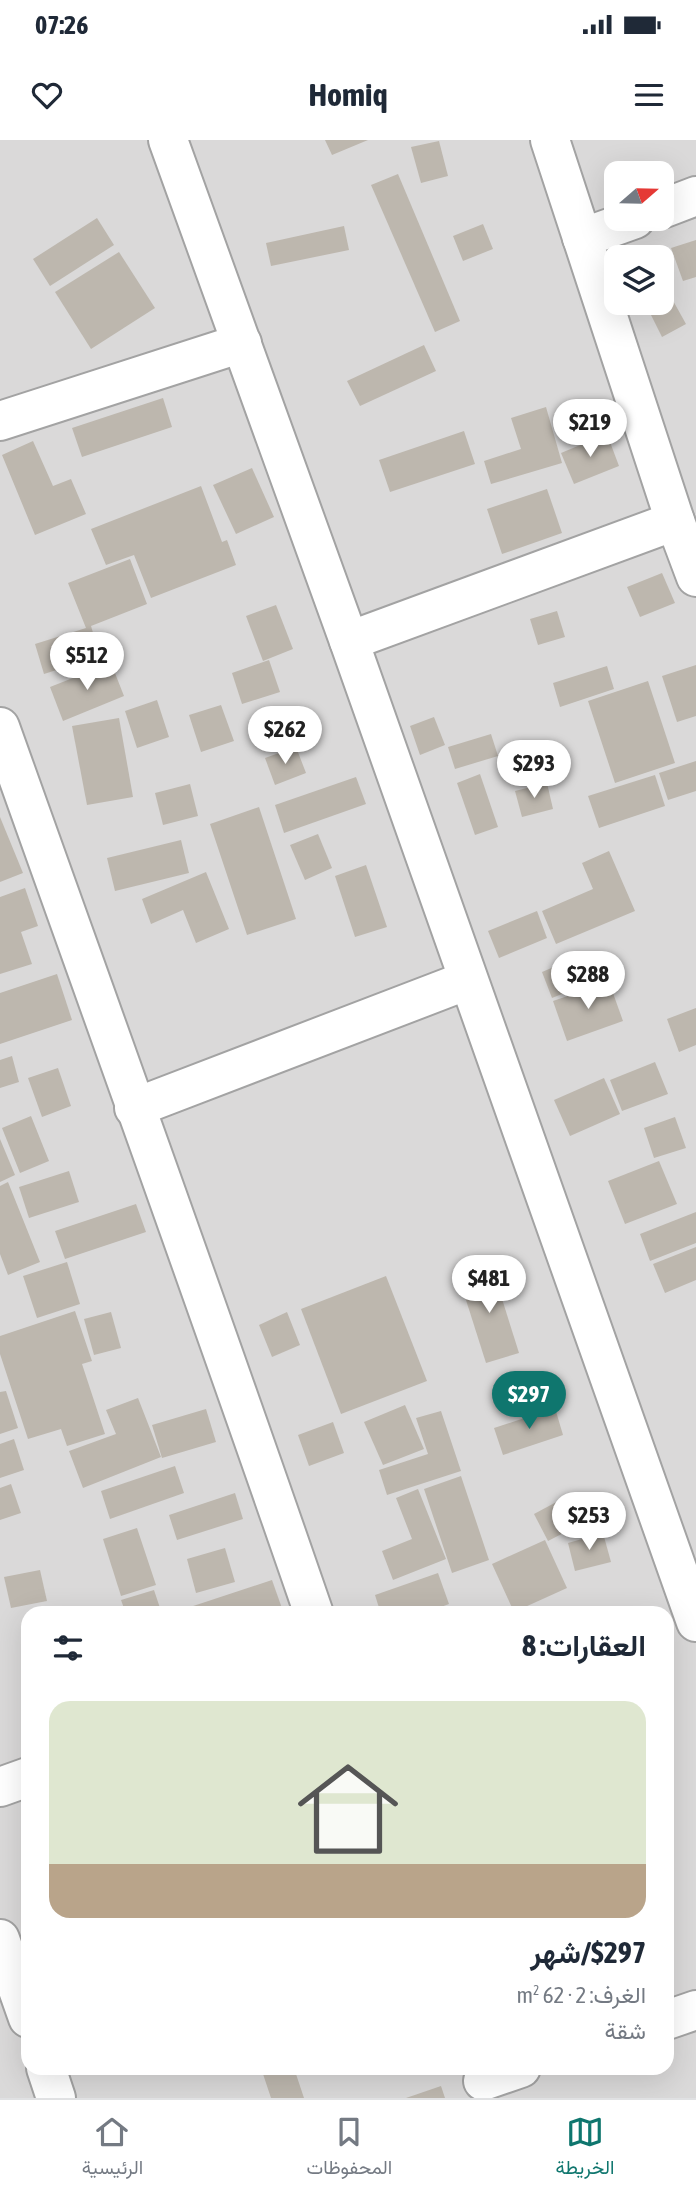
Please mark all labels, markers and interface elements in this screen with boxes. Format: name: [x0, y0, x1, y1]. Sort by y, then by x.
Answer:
text: 07:26: [35, 10, 89, 40]
icon: heart: [28, 76, 66, 114]
text: Homiq: [308, 76, 388, 113]
icon: menu: [630, 76, 668, 114]
north arrow: [604, 161, 674, 231]
map controls: [604, 161, 674, 315]
button: layers: [604, 245, 674, 315]
pin: $219: [549, 400, 631, 459]
text: $219: [569, 409, 611, 435]
pin: $512: [46, 632, 128, 692]
text: $512: [66, 642, 108, 668]
pin: $262: [244, 706, 326, 766]
text: $262: [264, 716, 306, 742]
pin: $293: [493, 740, 575, 800]
text: $293: [513, 750, 555, 776]
pin: $288: [547, 952, 629, 1011]
text: $288: [567, 961, 609, 987]
pin: $481: [448, 1256, 530, 1315]
text: $481: [468, 1265, 510, 1291]
pin: $297: [488, 1372, 570, 1431]
text: $297: [508, 1381, 550, 1407]
pin: $253: [548, 1492, 630, 1552]
text: $253: [568, 1502, 610, 1528]
text: العقارات: 8: [522, 1628, 646, 1662]
icon: filters: [49, 1629, 87, 1667]
icon: home: [285, 1746, 411, 1872]
text: $297/شهر: [530, 1935, 646, 1969]
text: الغرف: 2 · 62 m²: [517, 1982, 646, 2008]
text: شقة: [604, 2018, 646, 2044]
tab: الرئيسية: [82, 2113, 143, 2184]
tab: المحفوظات: [307, 2113, 392, 2184]
tab: الخريطة: [556, 2113, 614, 2184]

